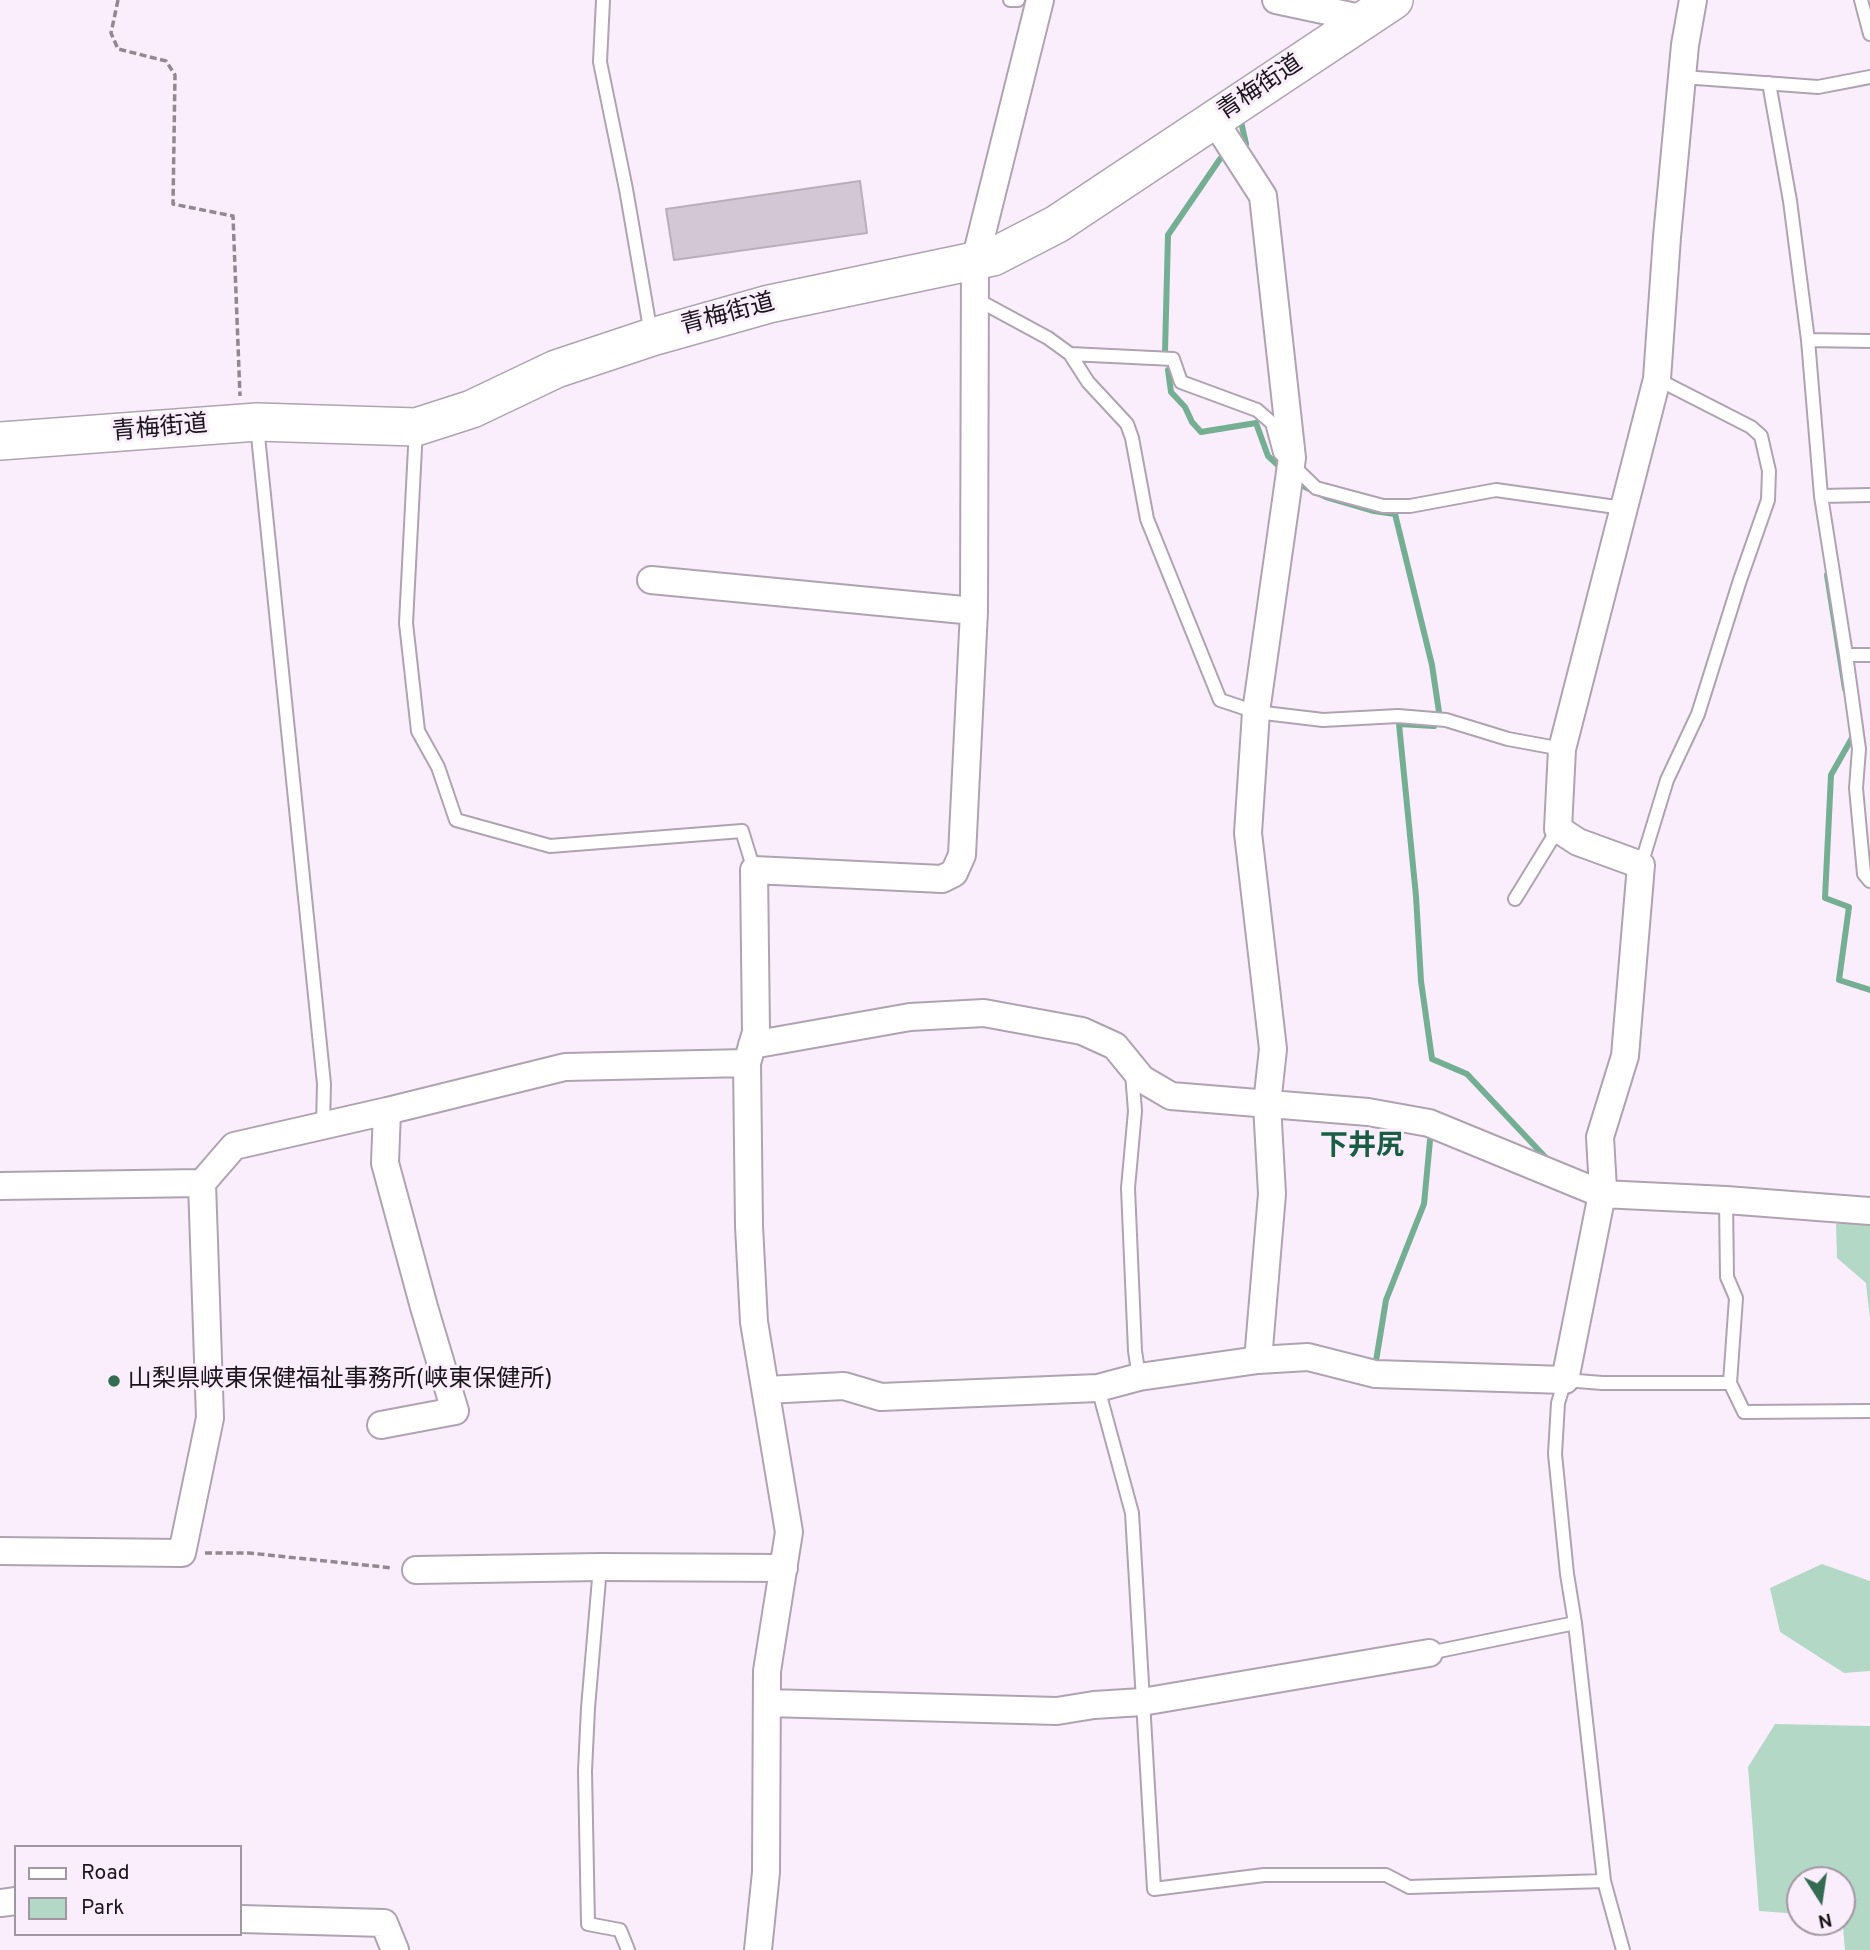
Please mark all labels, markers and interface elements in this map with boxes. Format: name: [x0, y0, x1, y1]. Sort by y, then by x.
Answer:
street label: 青梅街道: [1213, 50, 1309, 128]
street label: 青梅街道: [678, 290, 778, 342]
street label: 青梅街道: [111, 411, 209, 449]
district label: 下井尻: [1320, 1131, 1404, 1165]
place label: 山梨県峡東保健福祉事務所(峡東保健所): [128, 1367, 552, 1395]
marker: 山梨県峡東保健福祉事務所(峡東保健所): [106, 1373, 122, 1389]
legend: [14, 1845, 242, 1936]
text: Road: [81, 1860, 130, 1887]
north arrow: [1786, 1866, 1856, 1936]
text: Park: [81, 1895, 124, 1922]
text: N: [1816, 1906, 1834, 1933]

